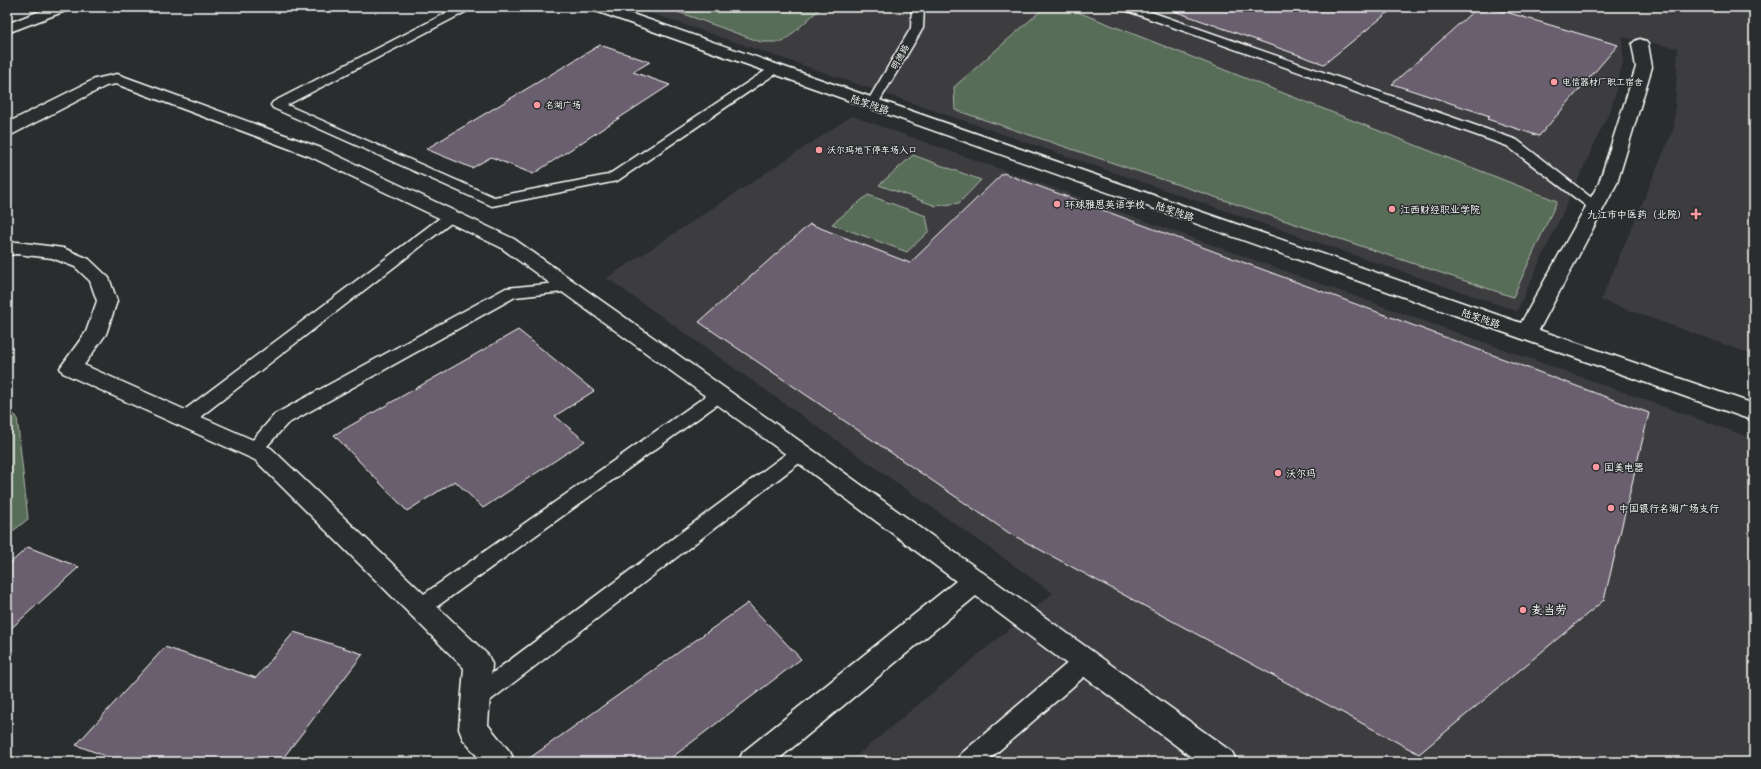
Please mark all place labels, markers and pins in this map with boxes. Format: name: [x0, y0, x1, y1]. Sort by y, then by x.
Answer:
place label: 电信器材厂职工宿舍: [1562, 74, 1643, 88]
marker: 电信器材厂职工宿舍: [1549, 77, 1559, 87]
place label: 名湖广场: [545, 97, 581, 111]
marker: 名湖广场: [532, 100, 542, 110]
place label: 沃尔玛地下停车场入口: [827, 142, 917, 156]
marker: 沃尔玛地下停车场入口: [814, 145, 824, 155]
place label: 环球雅思英语学校: [1065, 196, 1145, 211]
marker: 环球雅思英语学校: [1052, 199, 1062, 209]
place label: 江西财经职业学院: [1400, 201, 1480, 216]
marker: 江西财经职业学院: [1387, 204, 1397, 214]
place label: 九江市中医药（北院）: [1587, 206, 1687, 221]
marker: 九江市中医药（北院）: [1690, 208, 1702, 220]
place label: 国美电器: [1604, 459, 1644, 474]
marker: 国美电器: [1591, 462, 1601, 472]
place label: 沃尔玛: [1286, 465, 1316, 480]
marker: 沃尔玛: [1273, 468, 1283, 478]
place label: 中国银行名湖广场支行: [1619, 500, 1719, 515]
marker: 中国银行名湖广场支行: [1606, 503, 1616, 513]
place label: 麦当劳: [1531, 600, 1567, 618]
marker: 麦当劳: [1518, 605, 1528, 615]

